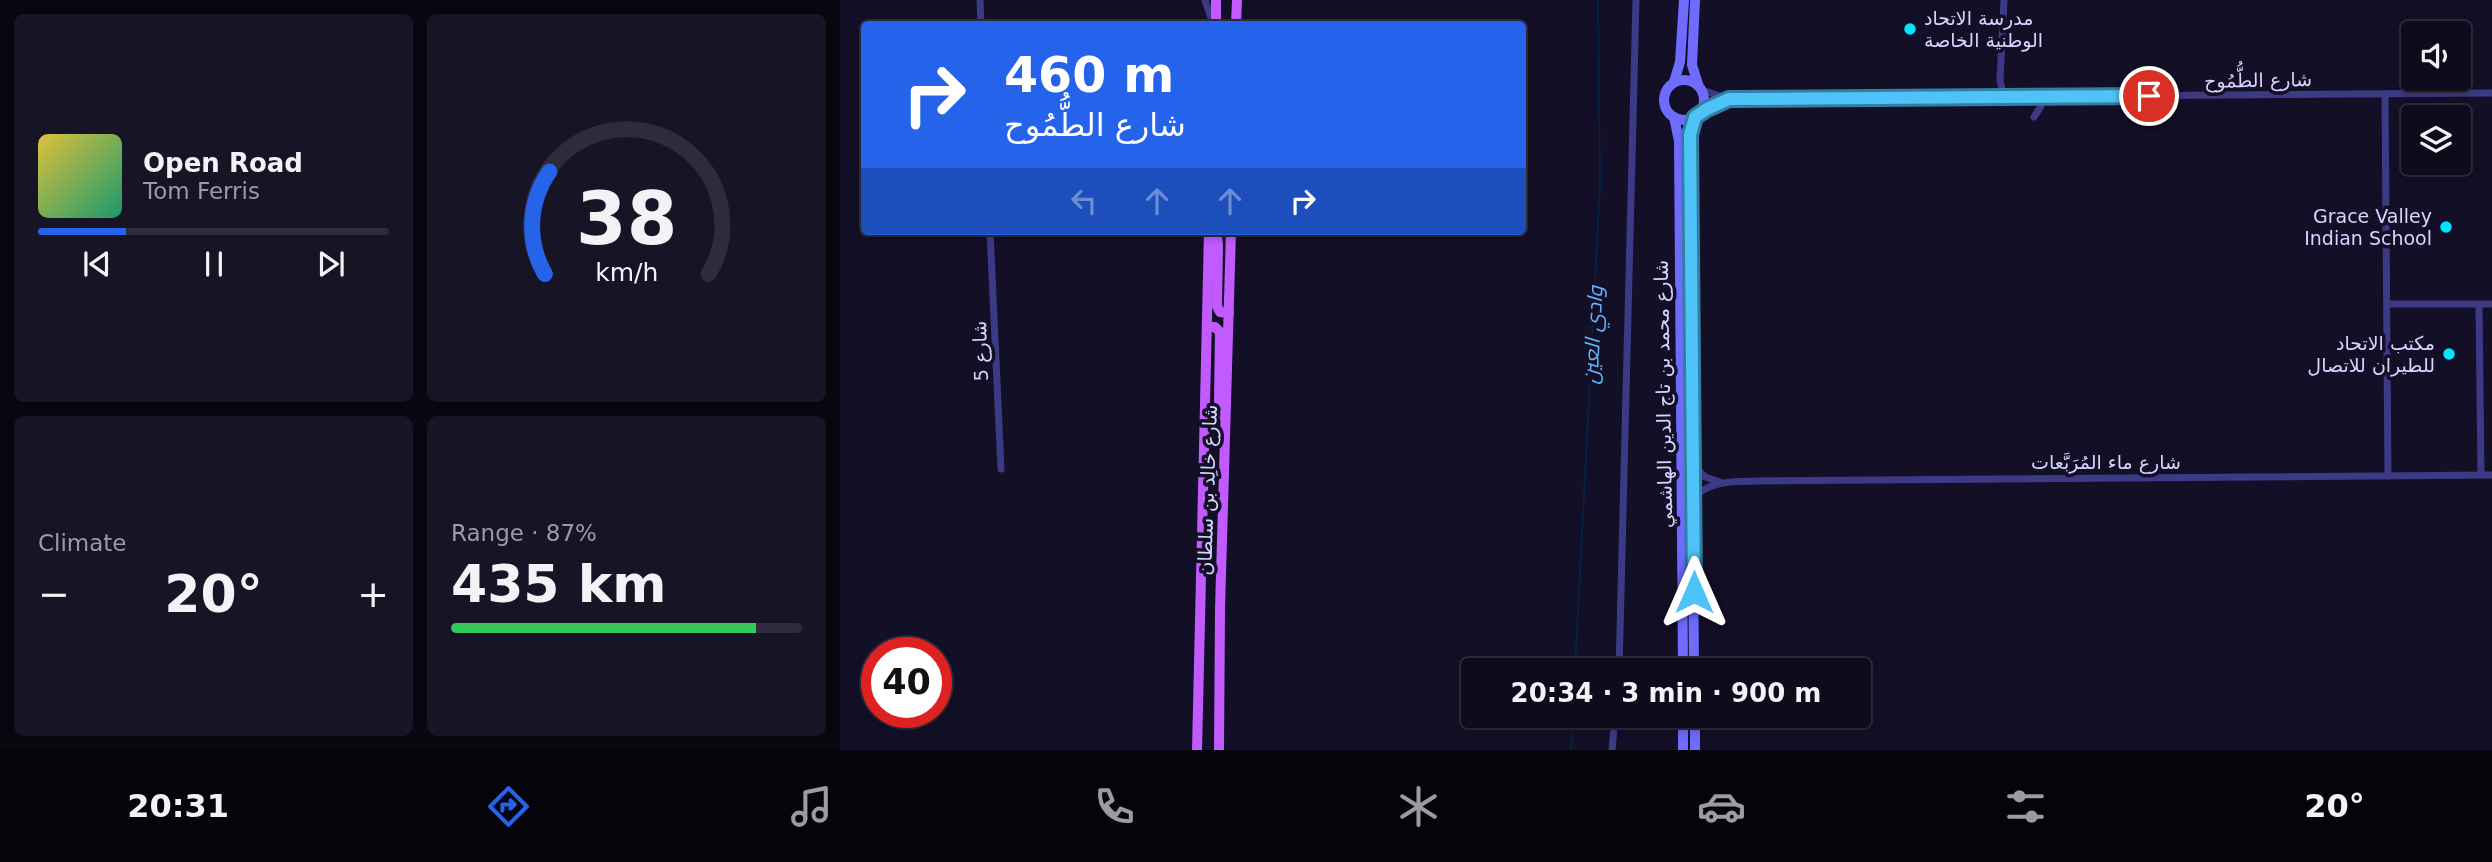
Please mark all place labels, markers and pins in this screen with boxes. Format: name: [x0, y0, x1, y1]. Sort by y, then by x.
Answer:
place label: مدرسة الاتحاد الوطنية الخاصة: [1924, 7, 2043, 52]
marker: مدرسة الاتحاد الوطنية الخاصة: [1902, 21, 1918, 37]
pin: [2119, 66, 2179, 126]
place label: Grace Valley Indian School: [2304, 205, 2432, 249]
marker: Grace Valley Indian School: [2438, 219, 2454, 235]
place label: مكتب الاتحاد للطيران للاتصال: [2307, 332, 2435, 377]
marker: مكتب الاتحاد للطيران للاتصال: [2441, 346, 2457, 362]

